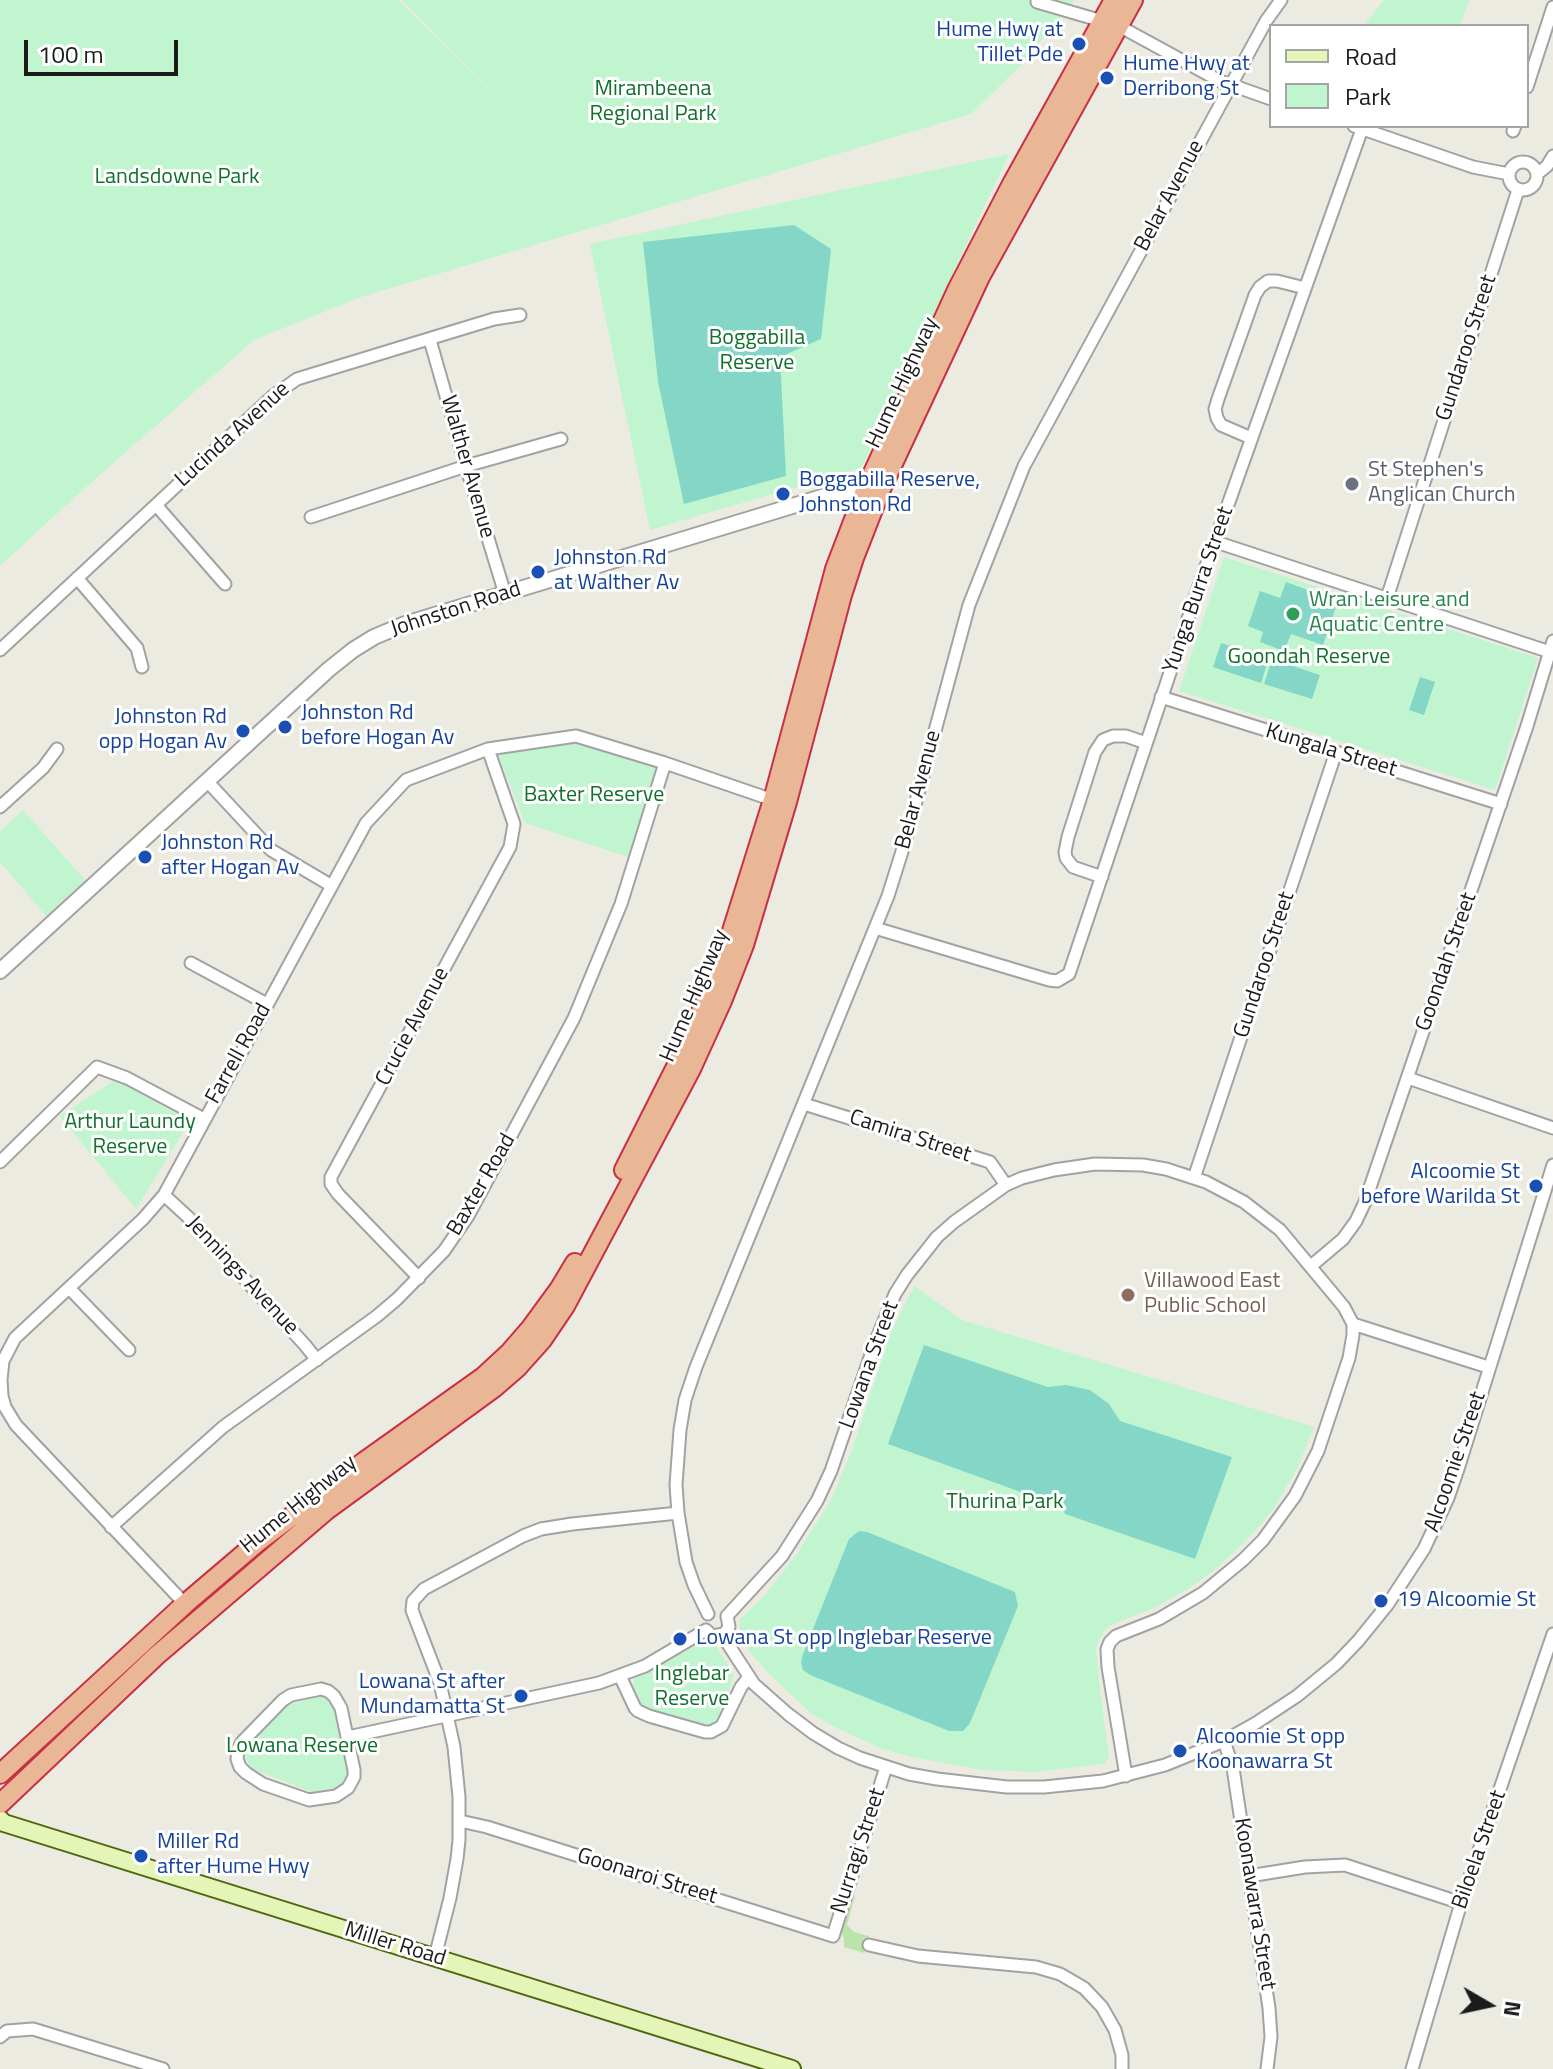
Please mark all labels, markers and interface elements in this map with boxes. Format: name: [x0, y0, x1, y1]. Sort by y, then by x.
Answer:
place label: Hume Hwy at Tillet Pde: [936, 18, 1063, 70]
scale bar: [28, 24, 182, 74]
legend: [1269, 24, 1529, 128]
marker: Hume Hwy at Tillet Pde: [1070, 35, 1088, 53]
text: 100 m: [38, 36, 104, 72]
text: Road: [1345, 38, 1397, 74]
place label: Hume Hwy at Derribong St: [1123, 52, 1250, 104]
marker: Hume Hwy at Derribong St: [1098, 69, 1116, 87]
park label: Mirambeena Regional Park: [589, 77, 717, 128]
text: Park: [1345, 78, 1391, 114]
street label: Belar Avenue: [1130, 136, 1210, 256]
park label: Landsdowne Park: [94, 165, 260, 191]
street label: Gundaroo Street: [1431, 272, 1503, 424]
street label: Hume Highway: [861, 313, 945, 453]
park label: Boggabilla Reserve: [709, 326, 805, 378]
street label: Lucinda Avenue: [170, 377, 296, 493]
street label: Walther Avenue: [434, 393, 500, 541]
place label: St Stephen's Anglican Church: [1368, 458, 1516, 510]
place label: Boggabilla Reserve, Johnston Rd: [799, 468, 980, 520]
marker: St Stephen's Anglican Church: [1343, 475, 1361, 493]
marker: Boggabilla Reserve, Johnston Rd: [774, 485, 792, 503]
street label: Yunga Burra Street: [1158, 503, 1240, 677]
place label: Johnston Rd at Walther Av: [554, 546, 679, 598]
marker: Johnston Rd at Walther Av: [529, 563, 547, 581]
street label: Johnston Road: [388, 577, 524, 643]
place label: Wran Leisure and Aquatic Centre: [1309, 588, 1470, 640]
marker: Wran Leisure and Aquatic Centre: [1284, 605, 1302, 623]
park label: Goondah Reserve: [1228, 645, 1390, 671]
place label: Johnston Rd before Hogan Av: [301, 701, 454, 752]
place label: Johnston Rd opp Hogan Av: [99, 705, 227, 756]
marker: Johnston Rd before Hogan Av: [276, 718, 294, 736]
street label: Kungala Street: [1262, 719, 1400, 783]
marker: Johnston Rd opp Hogan Av: [234, 722, 252, 740]
street label: Belar Avenue: [890, 728, 948, 852]
park label: Baxter Reserve: [524, 783, 664, 809]
place label: Johnston Rd after Hogan Av: [161, 831, 299, 882]
marker: Johnston Rd after Hogan Av: [136, 848, 154, 866]
street label: Gundaroo Street: [1229, 889, 1301, 1041]
street label: Goondah Street: [1411, 889, 1483, 1035]
street label: Hume Highway: [655, 926, 735, 1066]
street label: Crucie Avenue: [371, 963, 455, 1091]
street label: Farrell Road: [201, 999, 277, 1109]
street label: Camira Street: [846, 1105, 974, 1169]
park label: Arthur Laundy Reserve: [64, 1110, 196, 1162]
street label: Baxter Road: [442, 1129, 522, 1241]
place label: Alcoomie St before Warilda St: [1361, 1160, 1520, 1212]
marker: Alcoomie St before Warilda St: [1527, 1177, 1545, 1195]
street label: Jennings Avenue: [180, 1211, 304, 1341]
place label: Villawood East Public School: [1144, 1269, 1280, 1320]
marker: Villawood East Public School: [1119, 1286, 1137, 1304]
street label: Lowana Street: [835, 1298, 905, 1432]
street label: Alcoomie Street: [1420, 1388, 1492, 1536]
street label: Hume Highway: [236, 1450, 362, 1560]
park label: Thurina Park: [946, 1490, 1064, 1516]
place label: 19 Alcoomie St: [1397, 1588, 1536, 1614]
marker: 19 Alcoomie St: [1372, 1592, 1390, 1610]
place label: Lowana St opp Inglebar Reserve: [696, 1626, 992, 1652]
marker: Lowana St opp Inglebar Reserve: [671, 1630, 689, 1648]
park label: Inglebar Reserve: [655, 1662, 729, 1714]
place label: Lowana St after Mundamatta St: [359, 1670, 505, 1722]
marker: Lowana St after Mundamatta St: [512, 1687, 530, 1705]
place label: Alcoomie St opp Koonawarra St: [1196, 1725, 1345, 1776]
park label: Lowana Reserve: [226, 1734, 378, 1760]
marker: Alcoomie St opp Koonawarra St: [1171, 1742, 1189, 1760]
street label: Nurragi Street: [826, 1785, 892, 1917]
street label: Biloela Street: [1447, 1787, 1513, 1913]
street label: Koonawarra Street: [1227, 1816, 1281, 1992]
place label: Miller Rd after Hume Hwy: [157, 1830, 310, 1882]
street label: Goonaroi Street: [574, 1843, 720, 1911]
marker: Miller Rd after Hume Hwy: [132, 1847, 150, 1865]
street label: Miller Road: [341, 1917, 449, 1973]
north arrow: [1449, 1965, 1529, 2045]
text: N: [1495, 1999, 1531, 2019]

